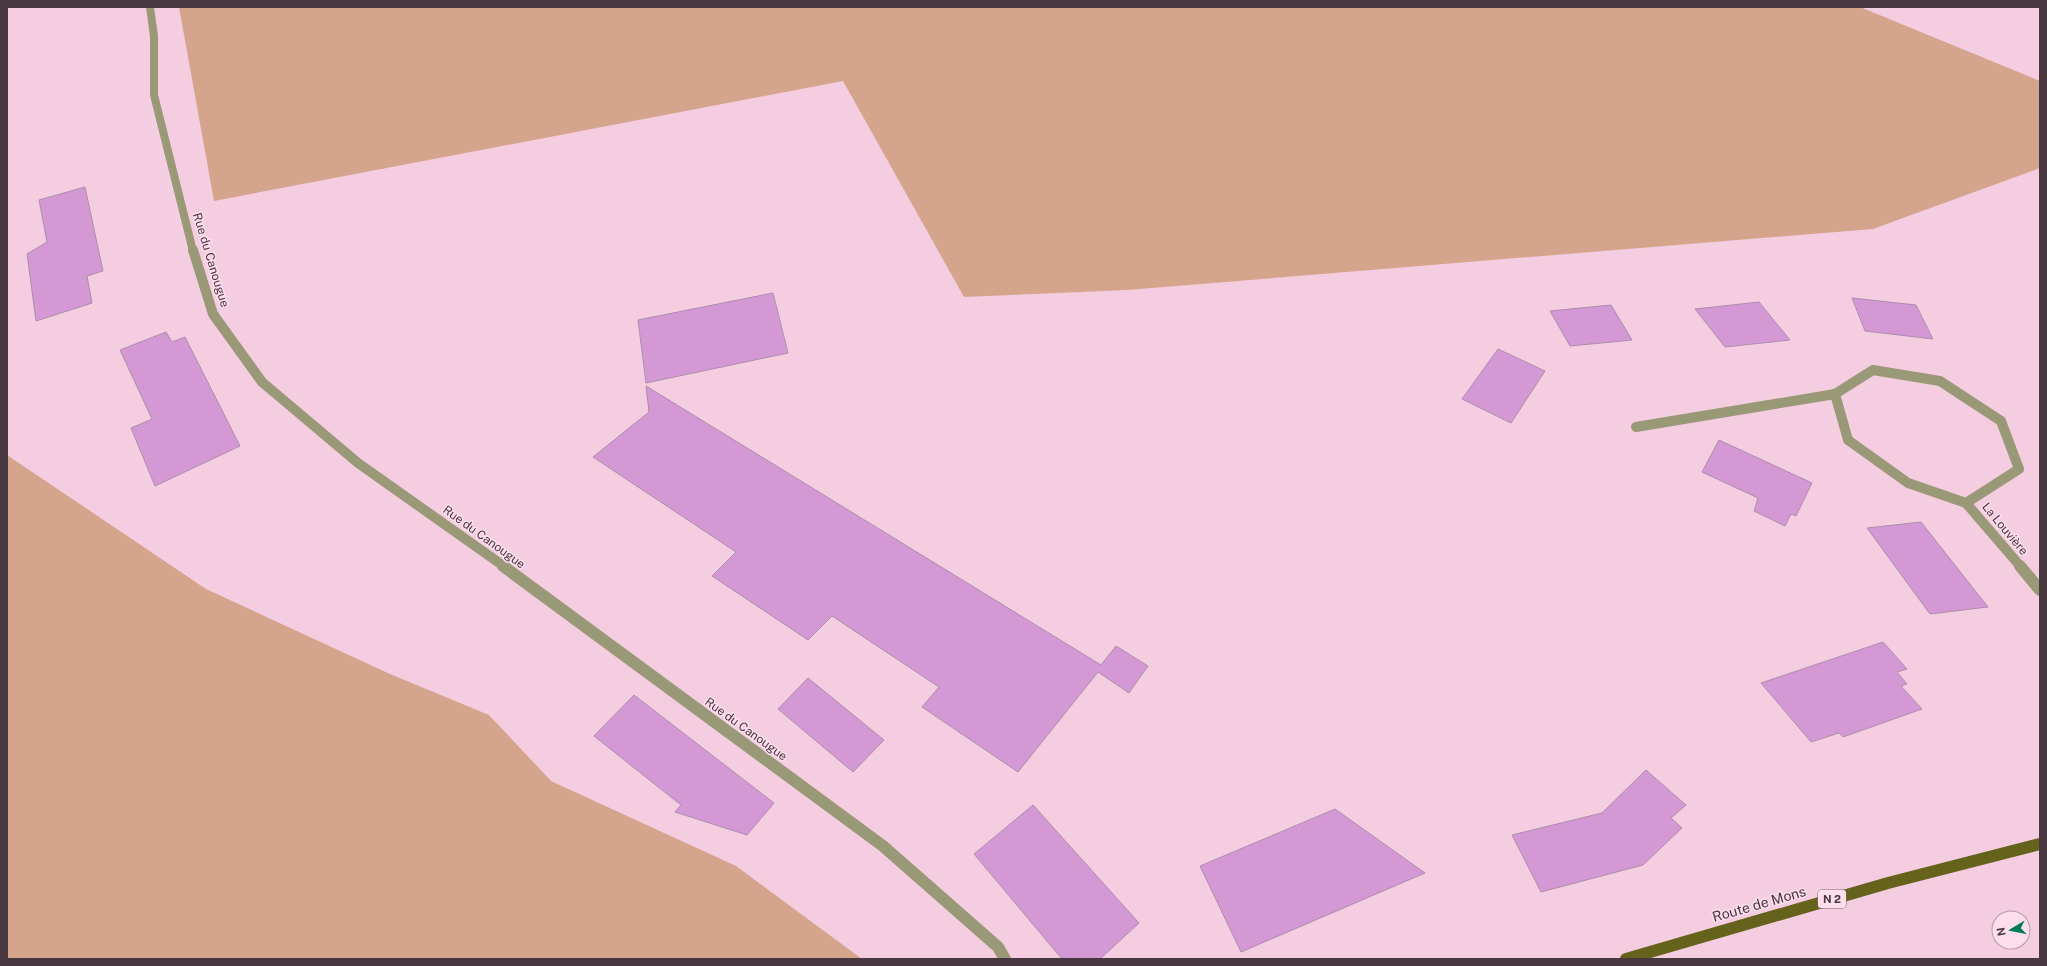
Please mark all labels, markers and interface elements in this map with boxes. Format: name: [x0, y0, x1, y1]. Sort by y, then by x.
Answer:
street label: Rue du Canougue: [190, 211, 232, 309]
street label: La Louvière: [1979, 500, 2031, 558]
street label: Rue du Canougue: [440, 503, 528, 572]
street label: Rue du Canougue: [702, 695, 790, 764]
street label: Route de Mons: [1710, 883, 1808, 925]
road number: N 2: [1818, 890, 1846, 908]
north arrow: [1991, 910, 2031, 950]
text: N: [1994, 926, 2008, 937]

